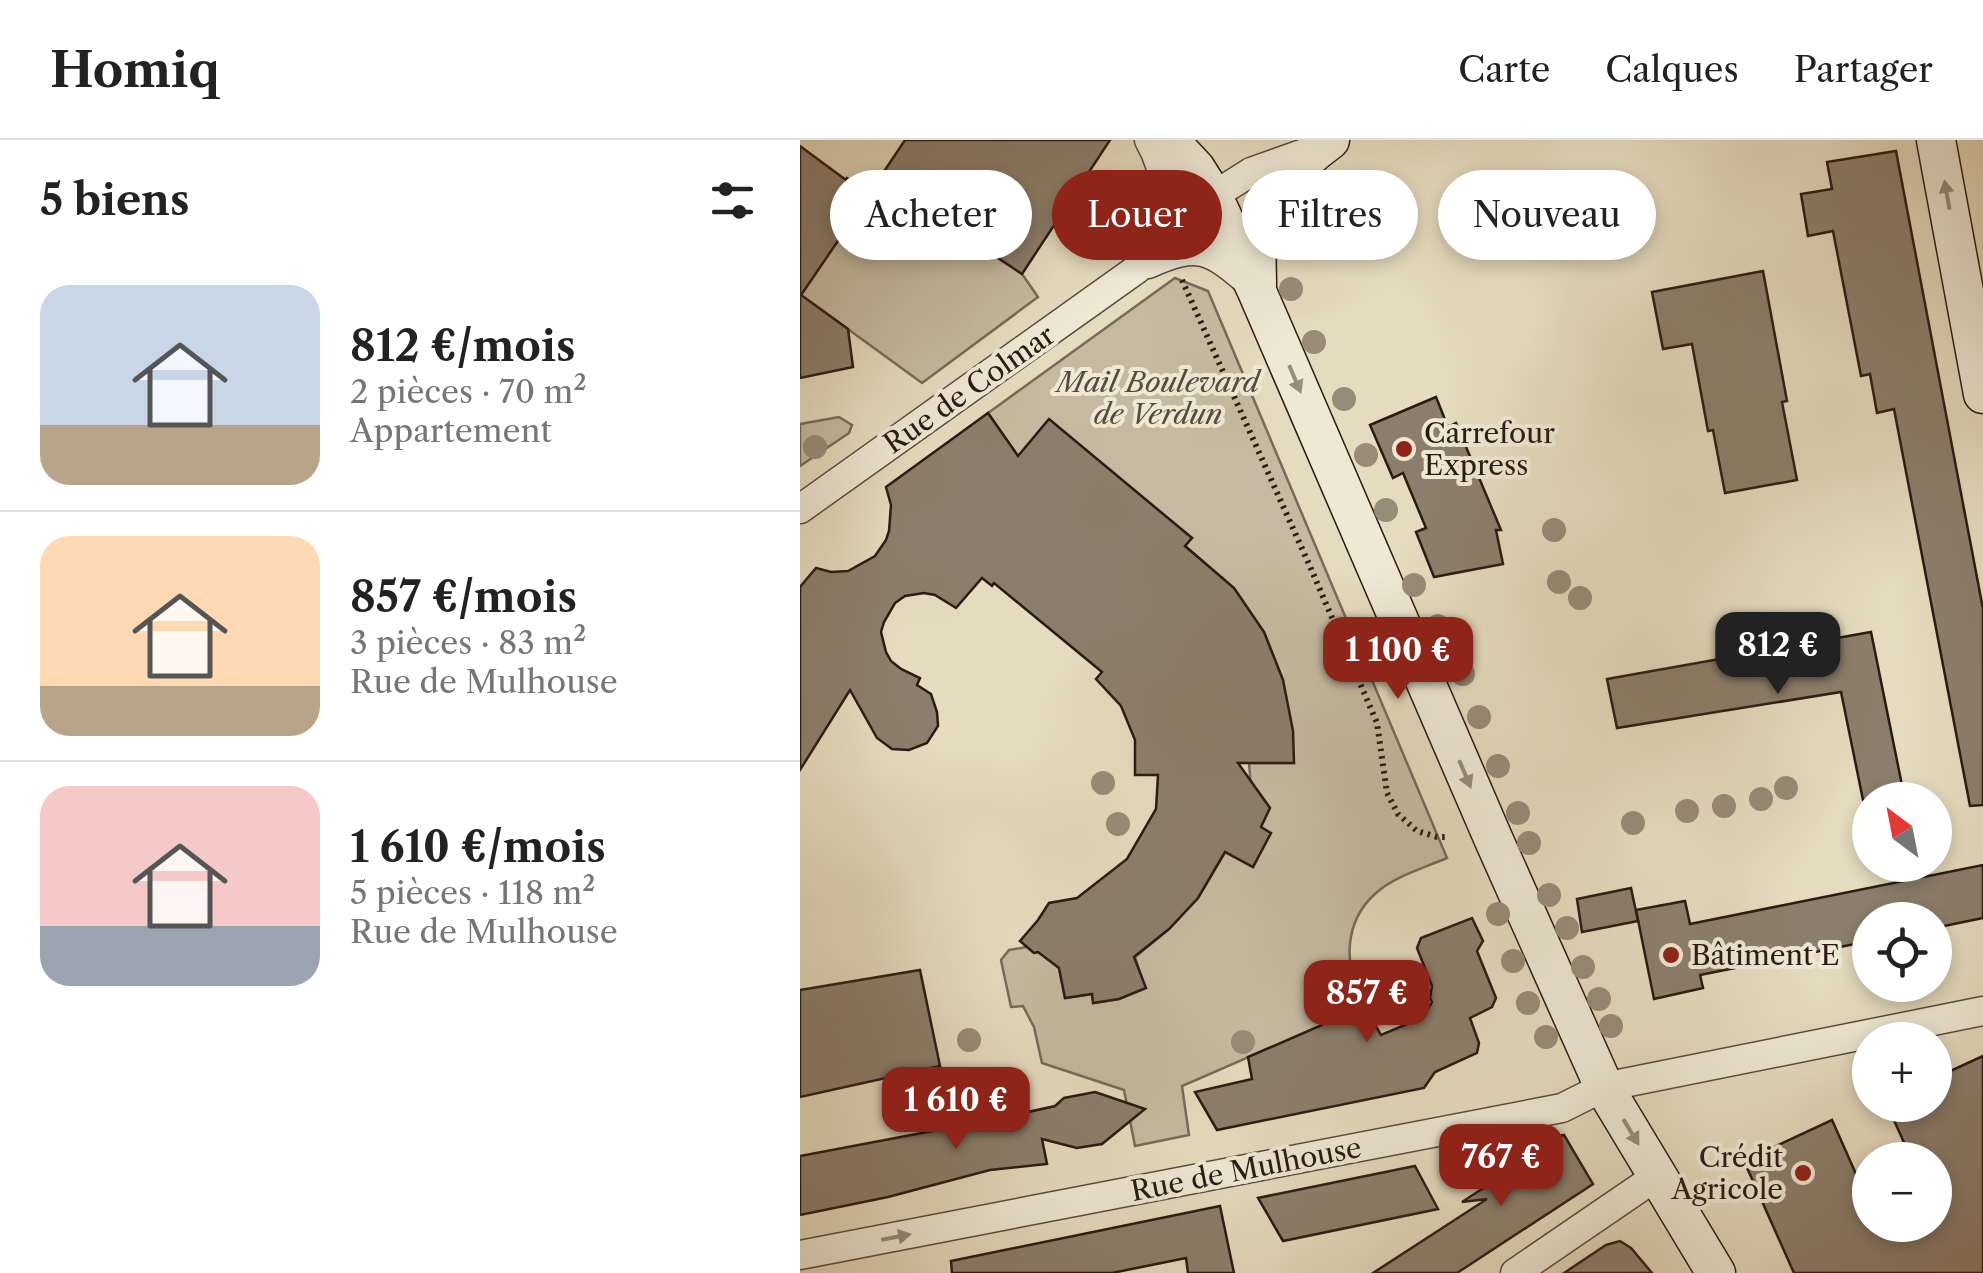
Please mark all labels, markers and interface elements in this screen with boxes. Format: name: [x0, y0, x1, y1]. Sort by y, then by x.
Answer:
text: Homiq: [50, 40, 220, 99]
text: Carte: [1458, 48, 1550, 91]
text: Calques: [1605, 48, 1739, 91]
text: Partager: [1794, 48, 1933, 91]
chip: Acheter: [830, 170, 1032, 260]
chip: Louer: [1052, 170, 1222, 260]
chip: Filtres: [1242, 170, 1418, 260]
chip: Nouveau: [1438, 170, 1656, 260]
icon: filters: [705, 173, 760, 228]
text: 5 biens: [40, 174, 189, 226]
one-way arrow: [1938, 179, 1954, 210]
street label: Rue de Colmar: [877, 317, 1061, 460]
text: 812 €/mois: [350, 320, 576, 372]
icon: home: [120, 325, 240, 445]
one-way arrow: [1287, 364, 1303, 394]
park label: Mail Boulevard de Verdun: [1054, 365, 1263, 431]
text: 2 pièces · 70 m²: [350, 372, 586, 411]
text: Appartement: [350, 411, 552, 450]
place label: Carrefour Express: [1424, 416, 1555, 482]
marker: Carrefour Express: [1393, 438, 1415, 460]
text: 857 €/mois: [350, 571, 577, 623]
icon: home: [120, 576, 240, 696]
pin: 812 €: [1708, 612, 1848, 697]
pin: 1 100 €: [1306, 617, 1490, 702]
text: 3 pièces · 83 m²: [350, 623, 586, 662]
text: 812 €: [1737, 625, 1819, 664]
text: 1 100 €: [1345, 630, 1451, 669]
text: Rue de Mulhouse: [350, 662, 618, 701]
one-way arrow: [1457, 759, 1473, 788]
north arrow: [1852, 782, 1952, 882]
map controls: [1852, 782, 1952, 1242]
text: 1 610 €/mois: [350, 821, 606, 873]
icon: home: [120, 826, 240, 946]
text: 5 pièces · 118 m²: [350, 873, 595, 912]
button: locate: [1852, 902, 1952, 1002]
text: Rue de Mulhouse: [350, 912, 618, 951]
place label: Bâtiment E: [1691, 938, 1840, 972]
marker: Bâtiment E: [1660, 944, 1682, 966]
pin: 857 €: [1297, 960, 1437, 1045]
text: 857 €: [1326, 973, 1408, 1012]
button: +: [1852, 1022, 1952, 1122]
pin: 1 610 €: [864, 1067, 1048, 1152]
text: 1 610 €: [904, 1080, 1008, 1119]
one-way arrow: [1621, 1118, 1639, 1146]
pin: 767 €: [1431, 1124, 1571, 1209]
street label: Rue de Mulhouse: [1128, 1130, 1364, 1208]
text: 767 €: [1461, 1137, 1541, 1176]
place label: Crédit Agricole: [1670, 1140, 1783, 1206]
button: −: [1852, 1142, 1952, 1242]
marker: Crédit Agricole: [1792, 1162, 1814, 1184]
one-way arrow: [881, 1228, 912, 1244]

